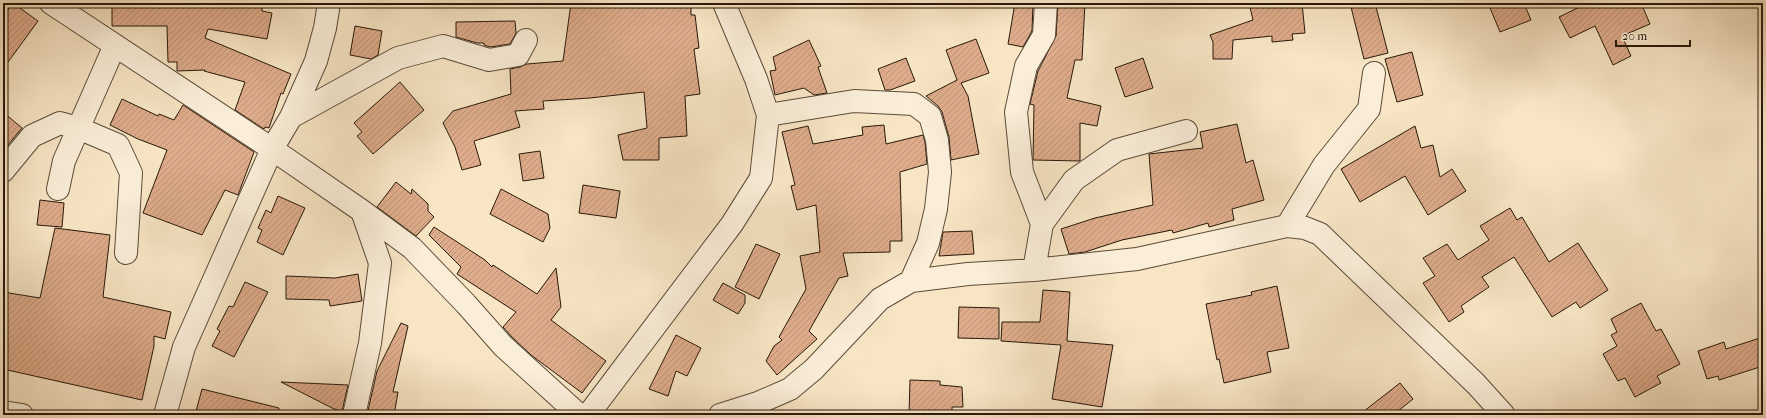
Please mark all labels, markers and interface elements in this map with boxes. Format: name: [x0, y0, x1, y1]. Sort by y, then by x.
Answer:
scale bar: [1616, 22, 1690, 48]
text: 20 m: [1622, 29, 1647, 43]

